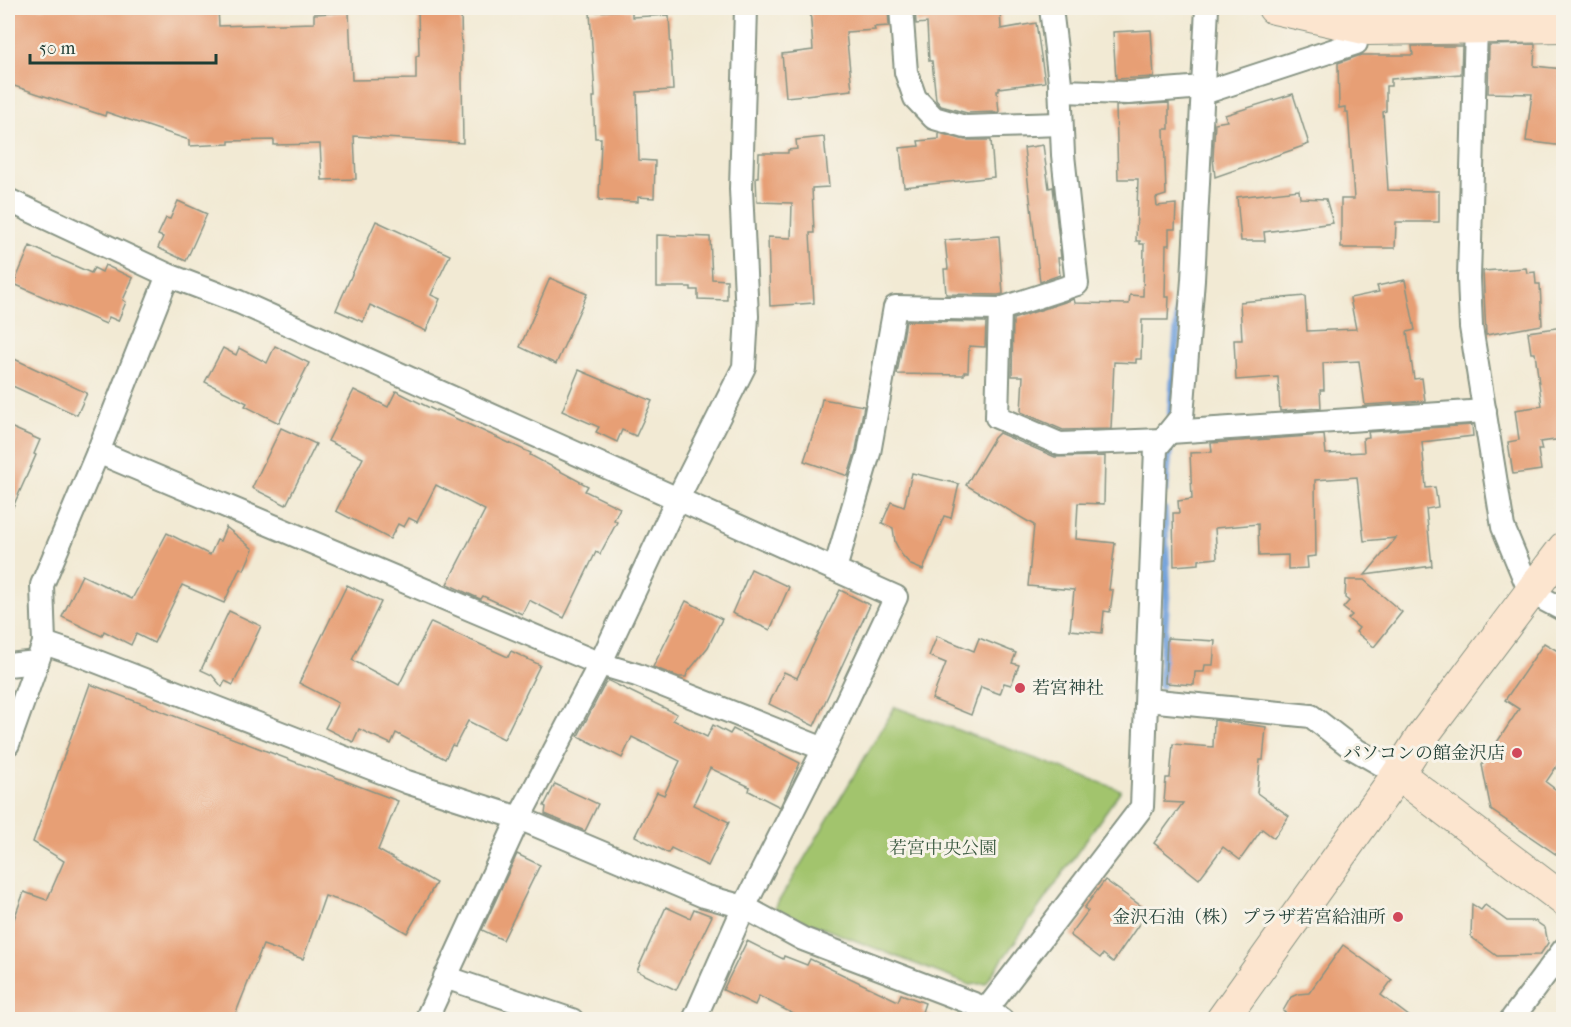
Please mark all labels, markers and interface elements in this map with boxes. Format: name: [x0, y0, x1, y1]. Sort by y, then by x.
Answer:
scale bar: [30, 27, 216, 65]
text: 50 m: [39, 38, 76, 59]
place label: 若宮神社: [1032, 678, 1104, 699]
marker: 若宮神社: [1013, 681, 1027, 695]
place label: パソコンの館金沢店: [1343, 743, 1505, 764]
marker: パソコンの館金沢店: [1510, 746, 1524, 760]
park label: 若宮中央公園: [889, 838, 997, 859]
place label: 金沢石油（株） プラザ若宮給油所: [1112, 907, 1386, 928]
marker: 金沢石油（株） プラザ若宮給油所: [1391, 910, 1405, 924]

